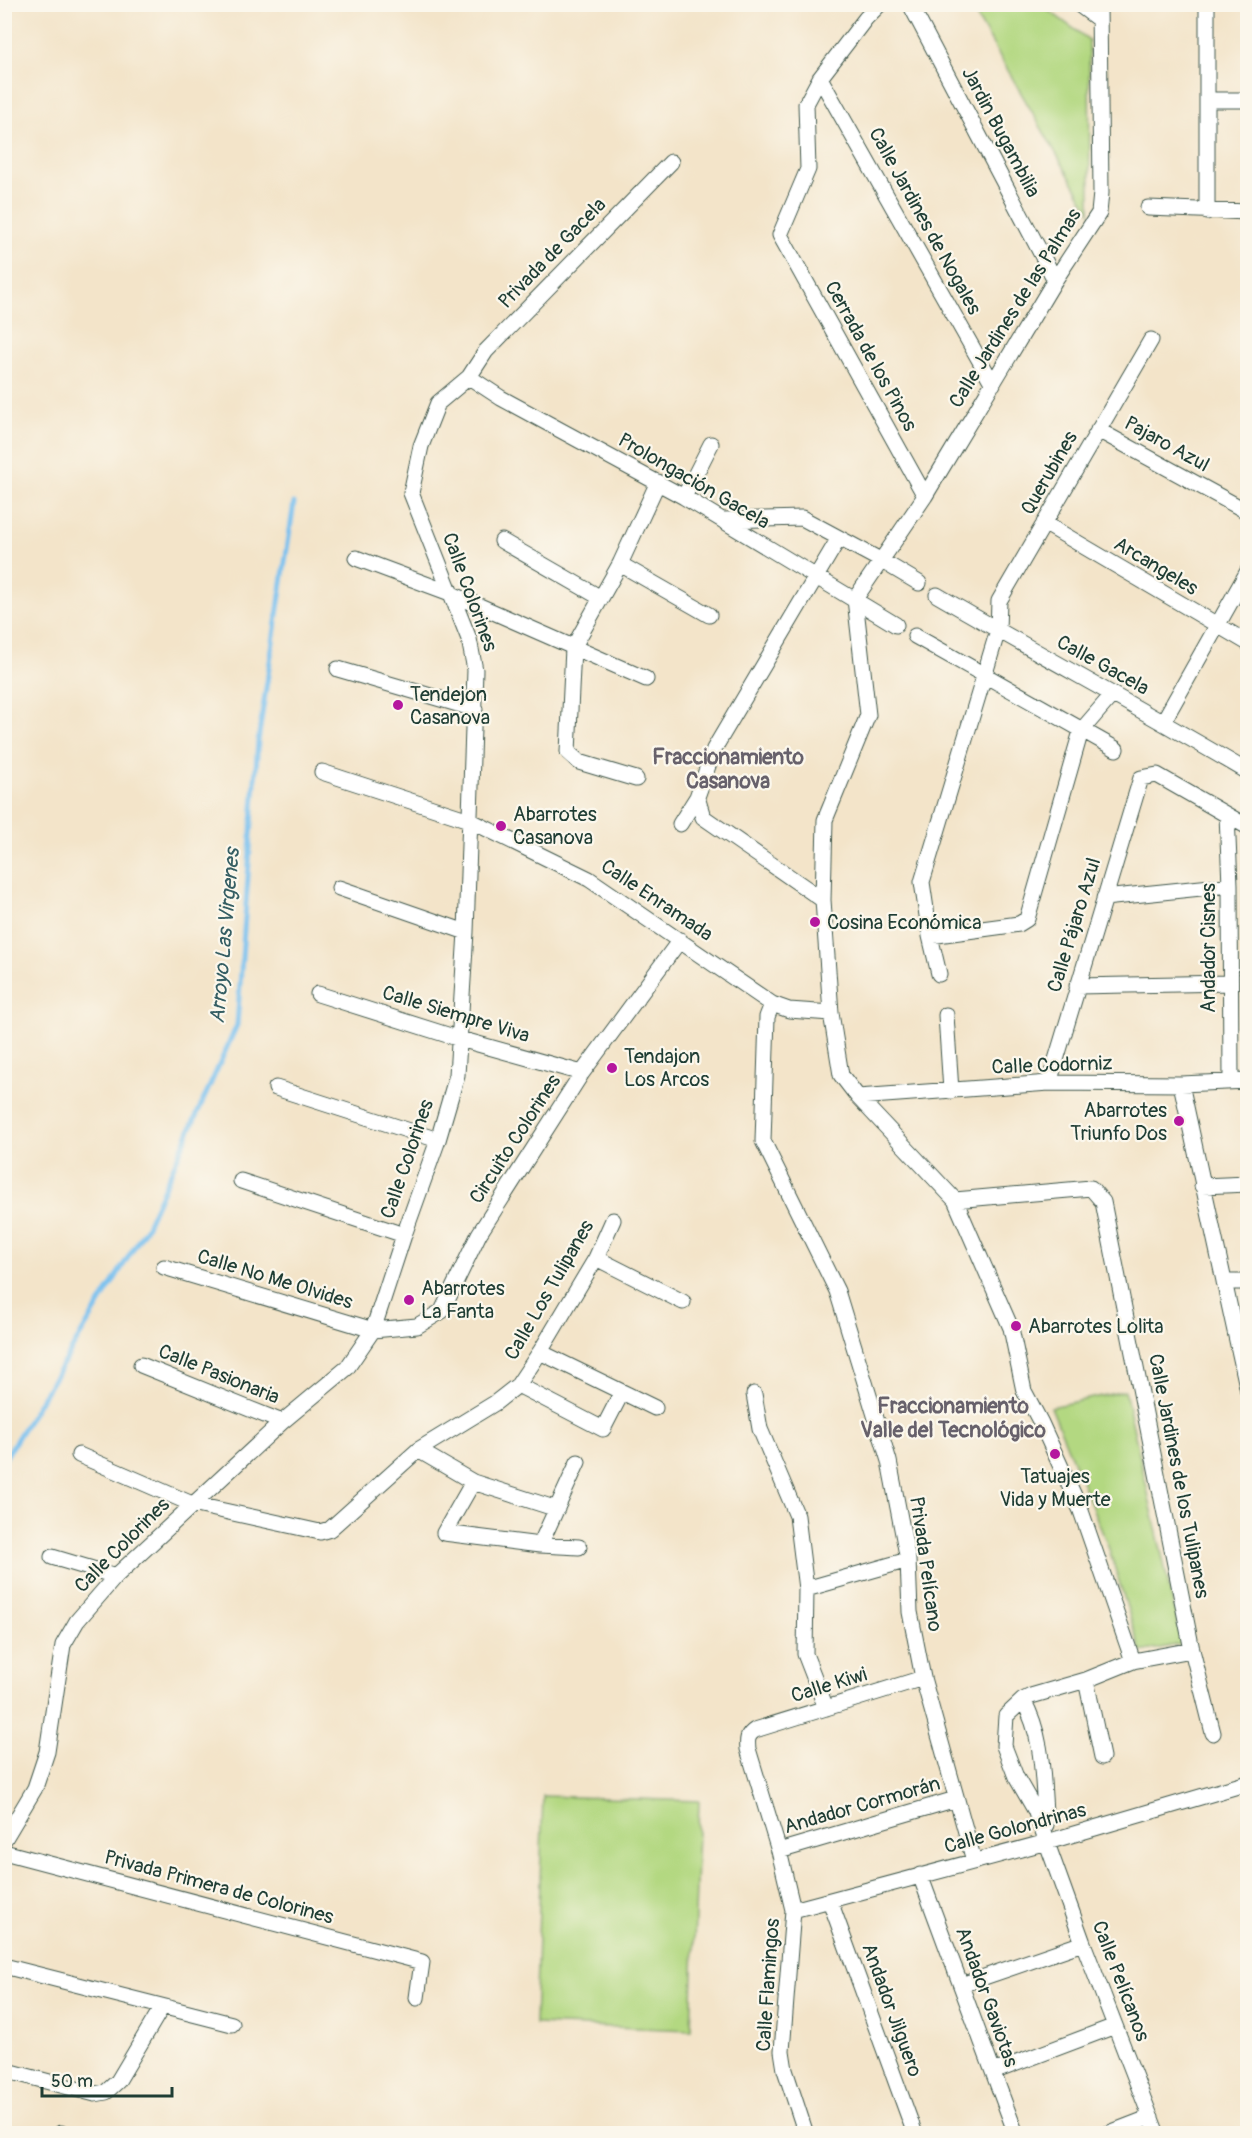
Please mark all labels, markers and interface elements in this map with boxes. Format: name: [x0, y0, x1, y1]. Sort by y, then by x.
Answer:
street label: Jardin Bugambilia: [956, 63, 1046, 201]
street label: Calle Jardines de Nogales: [863, 123, 987, 319]
street label: Privada de Gacela: [493, 192, 611, 314]
street label: Calle Jardines de las Palmas: [943, 204, 1087, 412]
street label: Cerrada de los Pinos: [819, 276, 923, 436]
street label: Pajaro Azul: [1120, 410, 1214, 478]
street label: Prolongación Gacela: [614, 427, 774, 535]
street label: Querubines: [1015, 427, 1083, 519]
street label: Calle Colorines: [437, 529, 503, 655]
street label: Arcangeles: [1109, 531, 1203, 601]
street label: Calle Gacela: [1052, 629, 1154, 701]
place label: Tendejon Casanova: [410, 682, 490, 730]
marker: Tendejon Casanova: [391, 698, 405, 712]
district label: Fraccionamiento Casanova: [652, 744, 804, 795]
place label: Abarrotes Casanova: [513, 802, 597, 850]
marker: Abarrotes Casanova: [494, 819, 508, 833]
water label: Arroyo Las Virgenes: [204, 845, 246, 1025]
street label: Calle Enramada: [596, 853, 718, 947]
street label: Calle Pájaro Azul: [1042, 855, 1106, 995]
street label: Andador Cisnes: [1196, 883, 1221, 1013]
place label: Cosina Económica: [827, 910, 981, 935]
marker: Cosina Económica: [808, 915, 822, 929]
street label: Calle Siempre Viva: [379, 980, 533, 1048]
place label: Tendajon Los Arcos: [624, 1044, 709, 1092]
street label: Calle Codorniz: [991, 1050, 1113, 1080]
marker: Tendajon Los Arcos: [605, 1061, 619, 1075]
street label: Circuito Colorines: [464, 1070, 566, 1208]
street label: Calle Colorines: [375, 1096, 439, 1222]
place label: Abarrotes Triunfo Dos: [1070, 1098, 1167, 1146]
marker: Abarrotes Triunfo Dos: [1172, 1114, 1186, 1128]
street label: Calle Los Tulipanes: [499, 1215, 599, 1365]
street label: Calle No Me Olvides: [194, 1243, 356, 1315]
place label: Abarrotes La Fanta: [421, 1276, 505, 1324]
marker: Abarrotes La Fanta: [402, 1293, 416, 1307]
place label: Abarrotes Lolita: [1028, 1314, 1164, 1339]
marker: Abarrotes Lolita: [1009, 1319, 1023, 1333]
street label: Calle Pasionaria: [155, 1338, 283, 1410]
street label: Calle Jardines de los Tulipanes: [1143, 1352, 1215, 1601]
district label: Fraccionamiento Valle del Tecnológico: [860, 1393, 1046, 1444]
marker: Tatuajes Vida y Muerte: [1048, 1447, 1062, 1461]
place label: Tatuajes Vida y Muerte: [999, 1464, 1111, 1512]
street label: Calle Colorines: [69, 1492, 175, 1598]
street label: Privada Pelícano: [904, 1495, 948, 1633]
street label: Calle Kiwi: [788, 1662, 870, 1708]
street label: Andador Cormorán: [781, 1771, 943, 1839]
street label: Calle Golondrinas: [941, 1797, 1089, 1859]
street label: Privada Primera de Colorines: [102, 1844, 336, 1930]
street label: Calle Flamingos: [751, 1917, 785, 2053]
street label: Calle Pelícanos: [1087, 1917, 1155, 2045]
street label: Andador Gaviotas: [950, 1924, 1024, 2070]
street label: Andador Jilguero: [856, 1940, 928, 2080]
scale bar: [42, 2060, 172, 2098]
text: 50 m: [51, 2070, 93, 2093]

